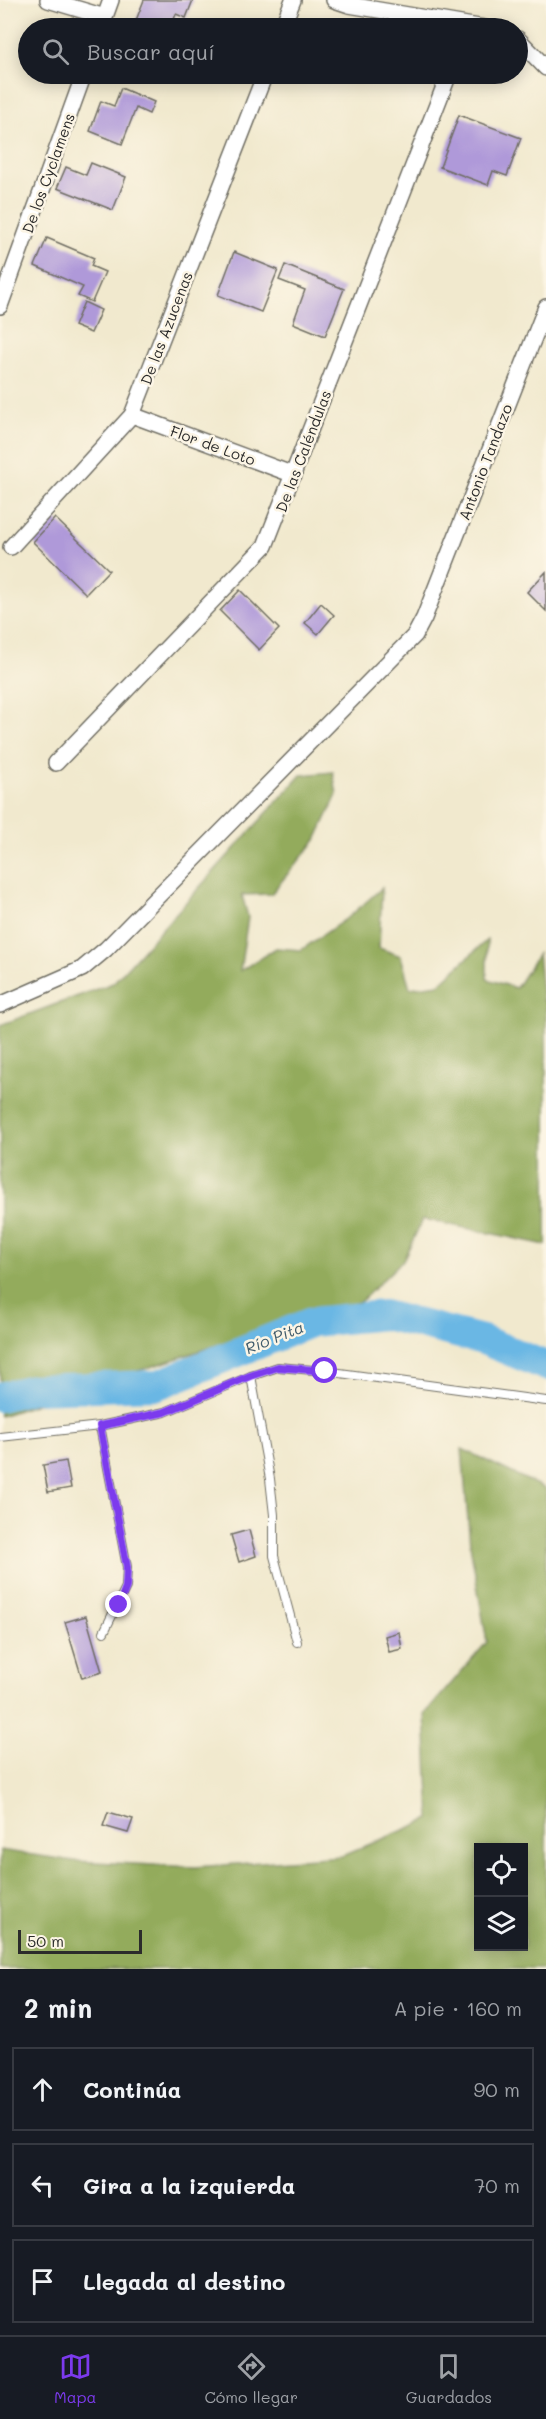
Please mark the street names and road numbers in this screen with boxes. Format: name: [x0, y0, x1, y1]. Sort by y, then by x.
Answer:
street label: De los Cyclamens: [17, 110, 79, 236]
street label: De las Azucenas: [135, 269, 197, 387]
street label: De las Caléndulas: [271, 387, 335, 515]
street label: Antonio Tandazo: [454, 401, 516, 523]
street label: Flor de Loto: [168, 420, 258, 470]

